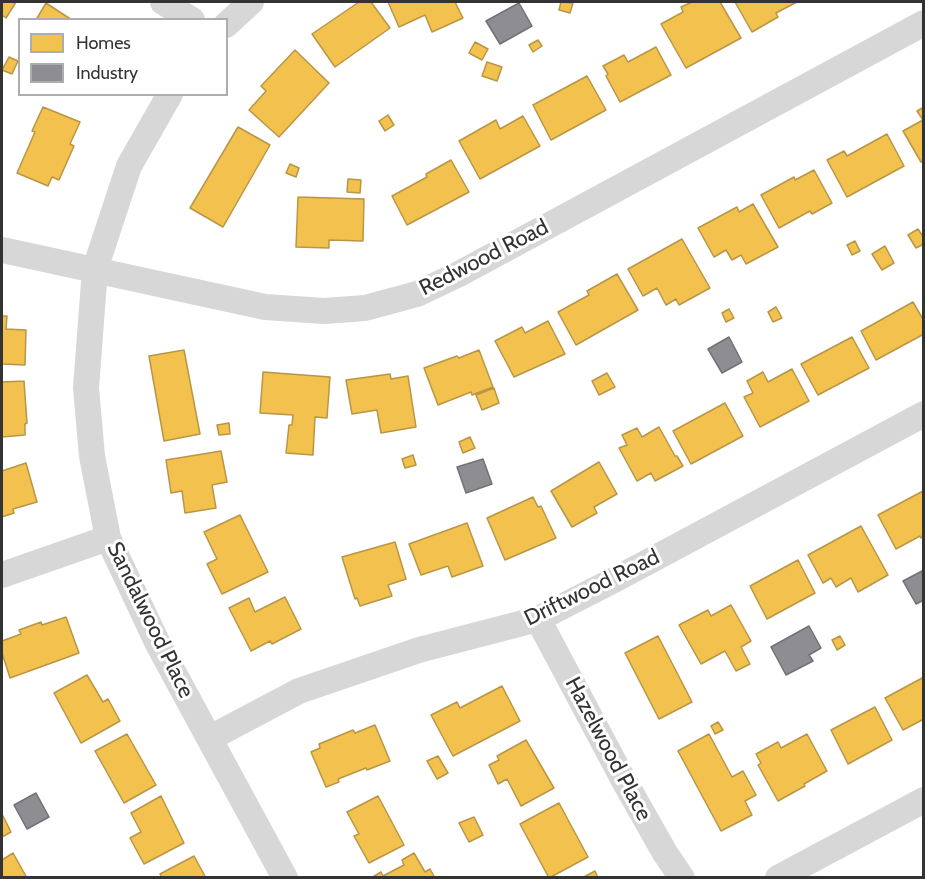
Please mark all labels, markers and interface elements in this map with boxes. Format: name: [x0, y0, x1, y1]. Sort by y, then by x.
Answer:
legend: [18, 18, 228, 96]
text: Homes: [76, 32, 131, 54]
text: Industry: [76, 62, 138, 84]
street label: Redwood Road: [415, 214, 553, 302]
street label: Sandalwood Place: [101, 538, 199, 702]
street label: Driftwood Road: [520, 544, 664, 632]
street label: Hazelwood Place: [559, 673, 657, 825]

